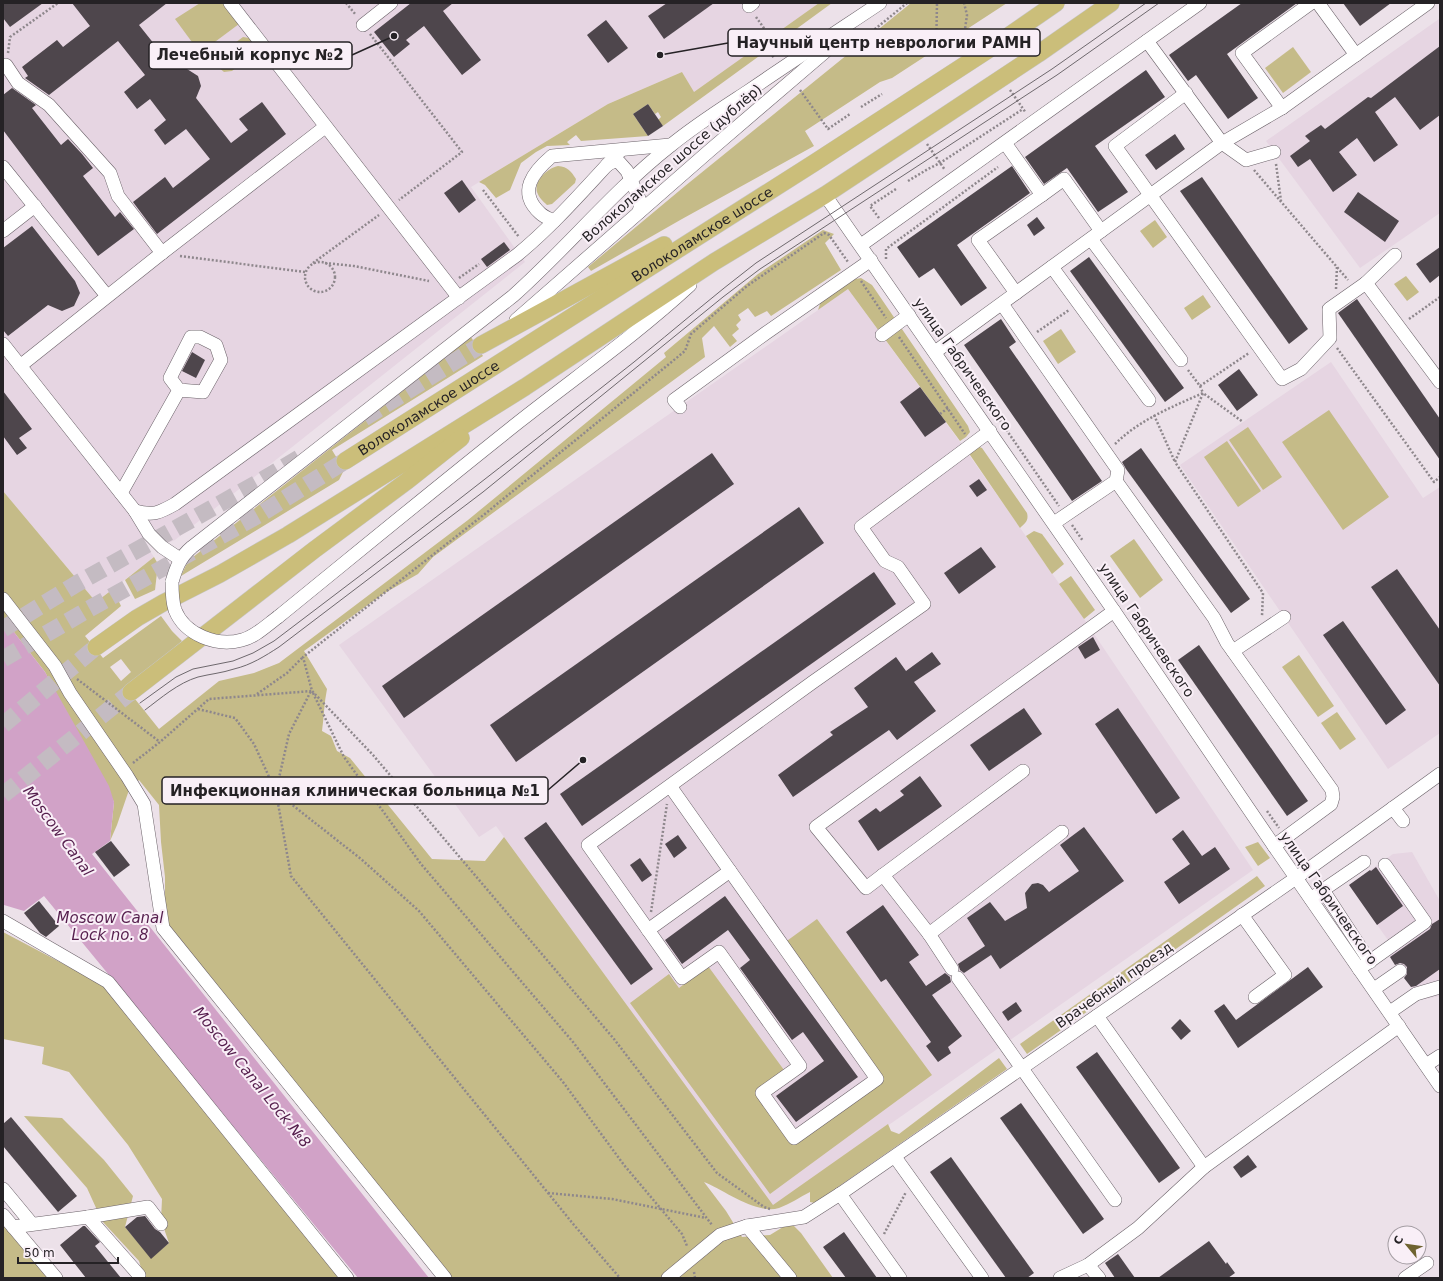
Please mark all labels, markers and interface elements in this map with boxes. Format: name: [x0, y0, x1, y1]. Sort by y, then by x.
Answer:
callout: Научный центр неврологии РАМН: [728, 29, 1040, 56]
text: Научный центр неврологии РАМН: [736, 34, 1032, 52]
callout: Лечебный корпус №2: [149, 42, 352, 69]
text: Лечебный корпус №2: [156, 46, 344, 64]
street label: Волоколамское шоссе (дублёр): [579, 80, 765, 246]
street label: Волоколамское шоссе: [628, 183, 776, 285]
street label: улица Габричевского: [911, 295, 1015, 433]
street label: Волоколамское шоссе: [355, 357, 502, 459]
street label: улица Габричевского: [1096, 560, 1198, 700]
callout: Инфекционная клиническая больница №1: [162, 777, 548, 804]
water label: Moscow Canal: [19, 782, 97, 880]
text: Инфекционная клиническая больница №1: [170, 782, 540, 800]
street label: улица Габричевского: [1277, 829, 1381, 967]
water label: Moscow Canal Lock no. 8: [57, 909, 164, 944]
street label: Врачебный проезд: [1053, 939, 1175, 1031]
water label: Moscow Canal Lock №8: [190, 1003, 314, 1151]
north arrow: [1387, 1225, 1427, 1265]
text: С: [1391, 1234, 1406, 1247]
scale bar: [18, 1239, 118, 1265]
text: 50 m: [24, 1246, 55, 1260]

